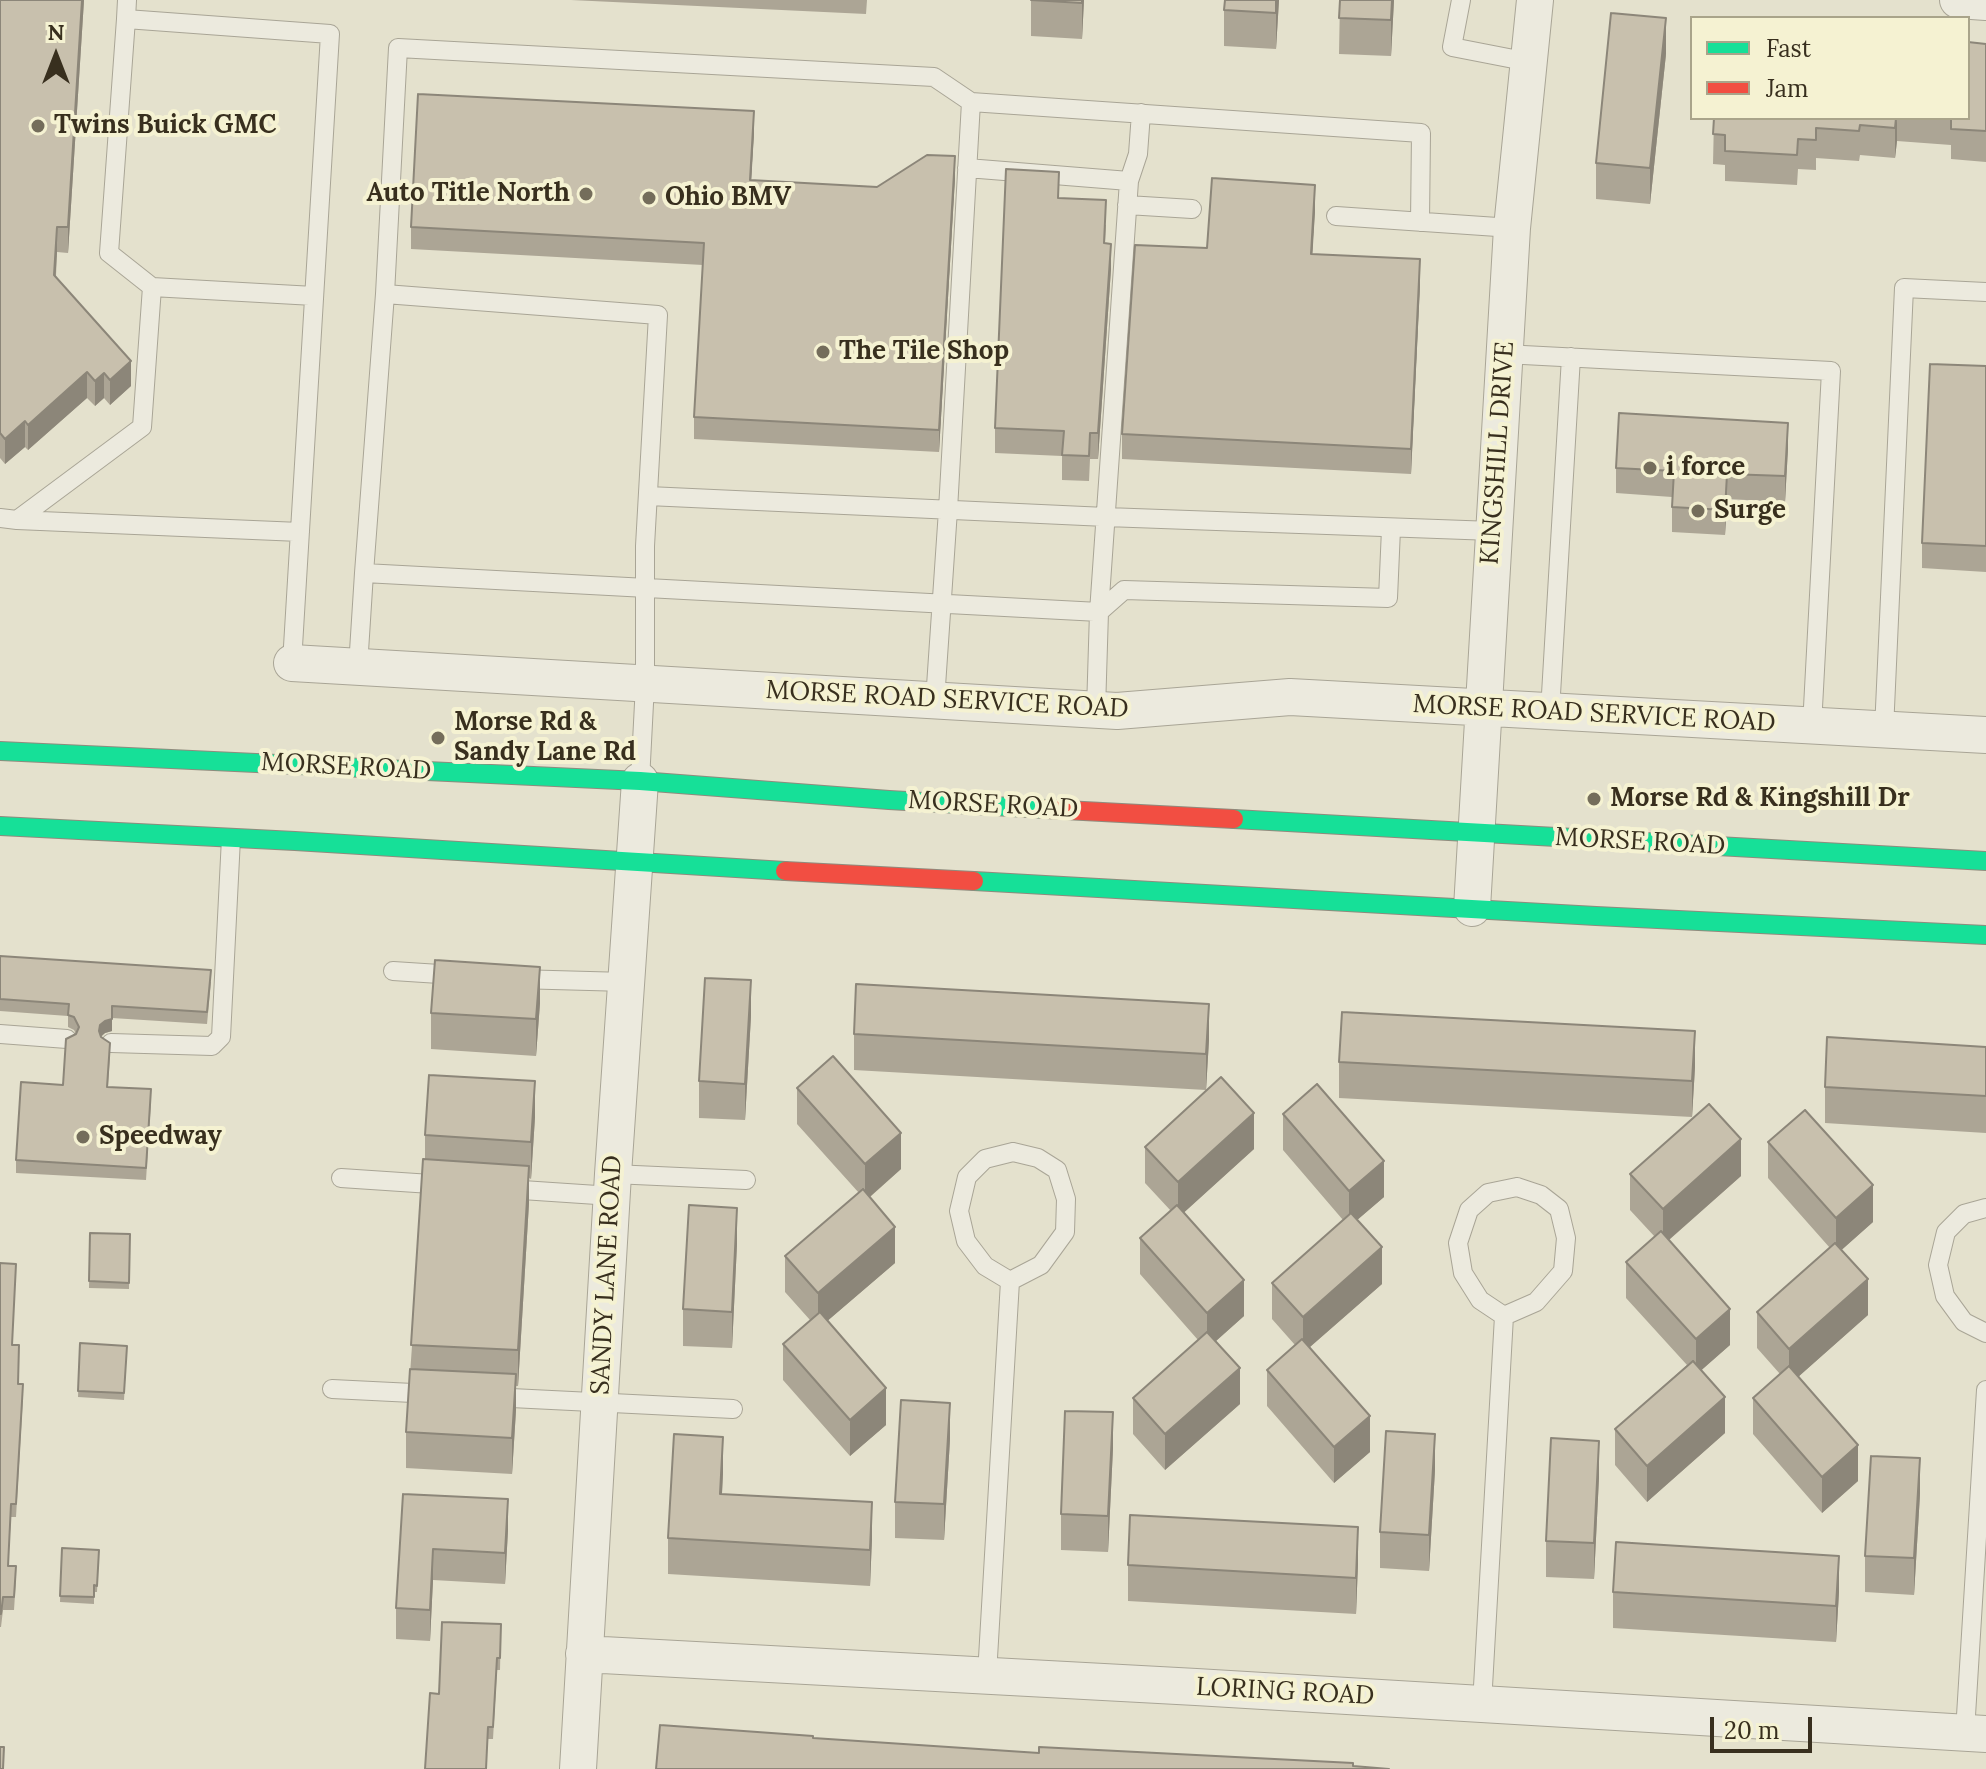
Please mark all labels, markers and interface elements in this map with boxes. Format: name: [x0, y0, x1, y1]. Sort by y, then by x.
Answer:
north arrow: [16, 16, 96, 96]
legend: [1690, 16, 1970, 120]
text: N: [47, 18, 65, 46]
text: Fast: [1766, 33, 1811, 64]
text: Jam: [1766, 73, 1808, 104]
place label: Twins Buick GMC: [54, 110, 276, 142]
marker: Twins Buick GMC: [29, 117, 47, 135]
place label: Auto Title North: [367, 178, 570, 210]
place label: Ohio BMV: [665, 182, 791, 214]
marker: Auto Title North: [577, 185, 595, 203]
marker: Ohio BMV: [640, 189, 658, 207]
place label: The Tile Shop: [839, 336, 1009, 368]
street label: KINGSHILL DRIVE: [1475, 340, 1521, 566]
marker: The Tile Shop: [814, 343, 832, 361]
place label: i force: [1666, 452, 1745, 484]
marker: i force: [1641, 459, 1659, 477]
place label: Surge: [1714, 495, 1786, 527]
marker: Surge: [1689, 502, 1707, 520]
street label: MORSE ROAD SERVICE ROAD: [765, 675, 1129, 725]
street label: MORSE ROAD SERVICE ROAD: [1412, 689, 1776, 739]
place label: Morse Rd & Sandy Lane Rd: [454, 707, 636, 768]
marker: Morse Rd & Sandy Lane Rd: [429, 729, 447, 747]
street label: MORSE ROAD: [260, 747, 432, 787]
place label: Morse Rd & Kingshill Dr: [1610, 783, 1910, 815]
street label: MORSE ROAD: [907, 785, 1079, 825]
marker: Morse Rd & Kingshill Dr: [1585, 790, 1603, 808]
street label: MORSE ROAD: [1554, 822, 1726, 862]
place label: Speedway: [99, 1121, 222, 1153]
marker: Speedway: [74, 1128, 92, 1146]
street label: SANDY LANE ROAD: [585, 1154, 629, 1396]
street label: LORING ROAD: [1195, 1672, 1375, 1712]
scale bar: [1714, 1701, 1816, 1751]
text: 20 m: [1724, 1715, 1780, 1746]

